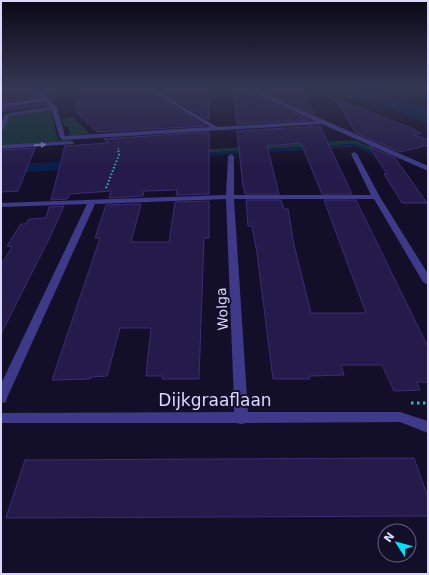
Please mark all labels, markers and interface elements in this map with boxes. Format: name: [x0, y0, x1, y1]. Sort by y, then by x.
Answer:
one-way arrow: [34, 141, 46, 148]
street label: Wolga: [213, 287, 231, 331]
street label: Dijkgraaflaan: [158, 390, 272, 410]
north arrow: [377, 523, 417, 563]
text: N: [381, 530, 397, 545]

